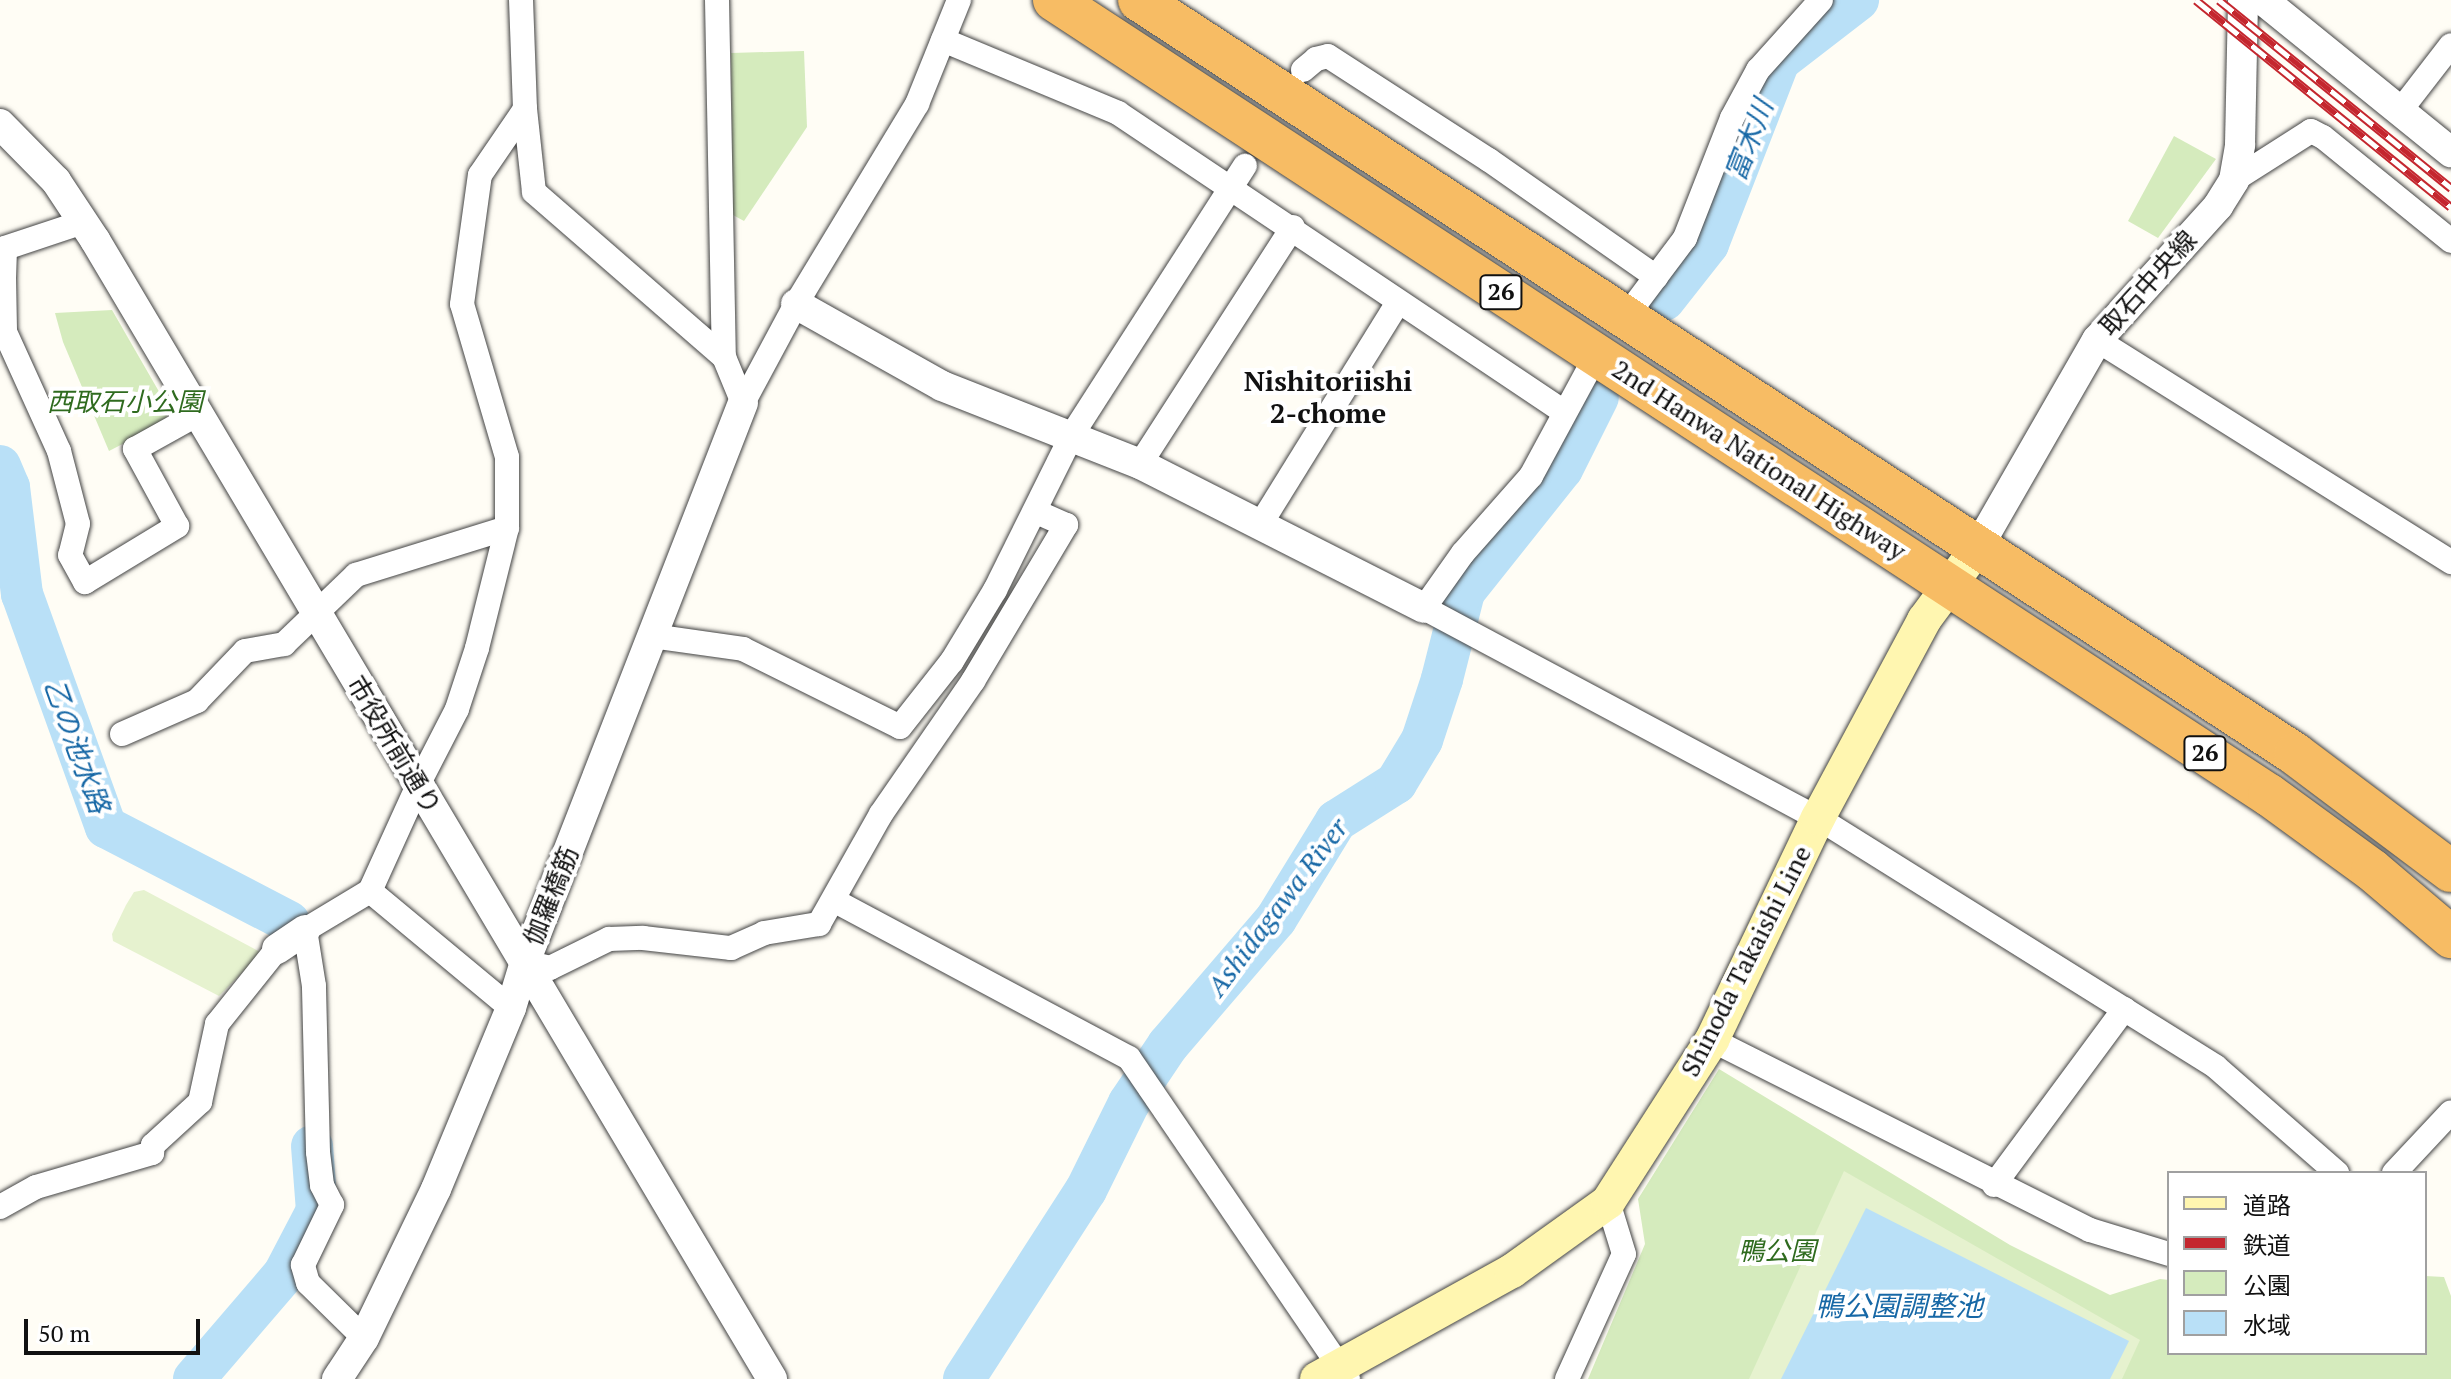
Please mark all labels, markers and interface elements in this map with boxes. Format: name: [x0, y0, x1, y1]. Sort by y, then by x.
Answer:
water label: 富木川: [1718, 95, 1780, 185]
street label: 取石中央線: [2093, 224, 2203, 342]
road number: 26: [1479, 272, 1523, 312]
street label: 2nd Hanwa National Highway: [1606, 353, 1912, 567]
district label: Nishitoriishi 2-chome: [1244, 364, 1412, 430]
park label: 西取石小公園: [47, 386, 203, 418]
street label: 市役所前通り: [340, 670, 448, 820]
water label: 乙の池水路: [37, 674, 117, 818]
road number: 26: [2183, 733, 2227, 773]
water label: Ashidagawa River: [1199, 812, 1355, 1002]
street label: Shinoda Takaishi Line: [1674, 840, 1818, 1082]
street label: 伽羅橋筋: [517, 842, 585, 950]
legend: [2167, 1171, 2427, 1355]
text: 道路: [2243, 1189, 2291, 1221]
text: 鉄道: [2243, 1229, 2291, 1261]
park label: 鴨公園: [1738, 1235, 1816, 1267]
text: 公園: [2243, 1269, 2291, 1301]
water label: 鴨公園調整池: [1815, 1289, 1983, 1323]
scale bar: [28, 1303, 204, 1353]
text: 水域: [2243, 1309, 2291, 1341]
text: 50 m: [38, 1317, 90, 1349]

